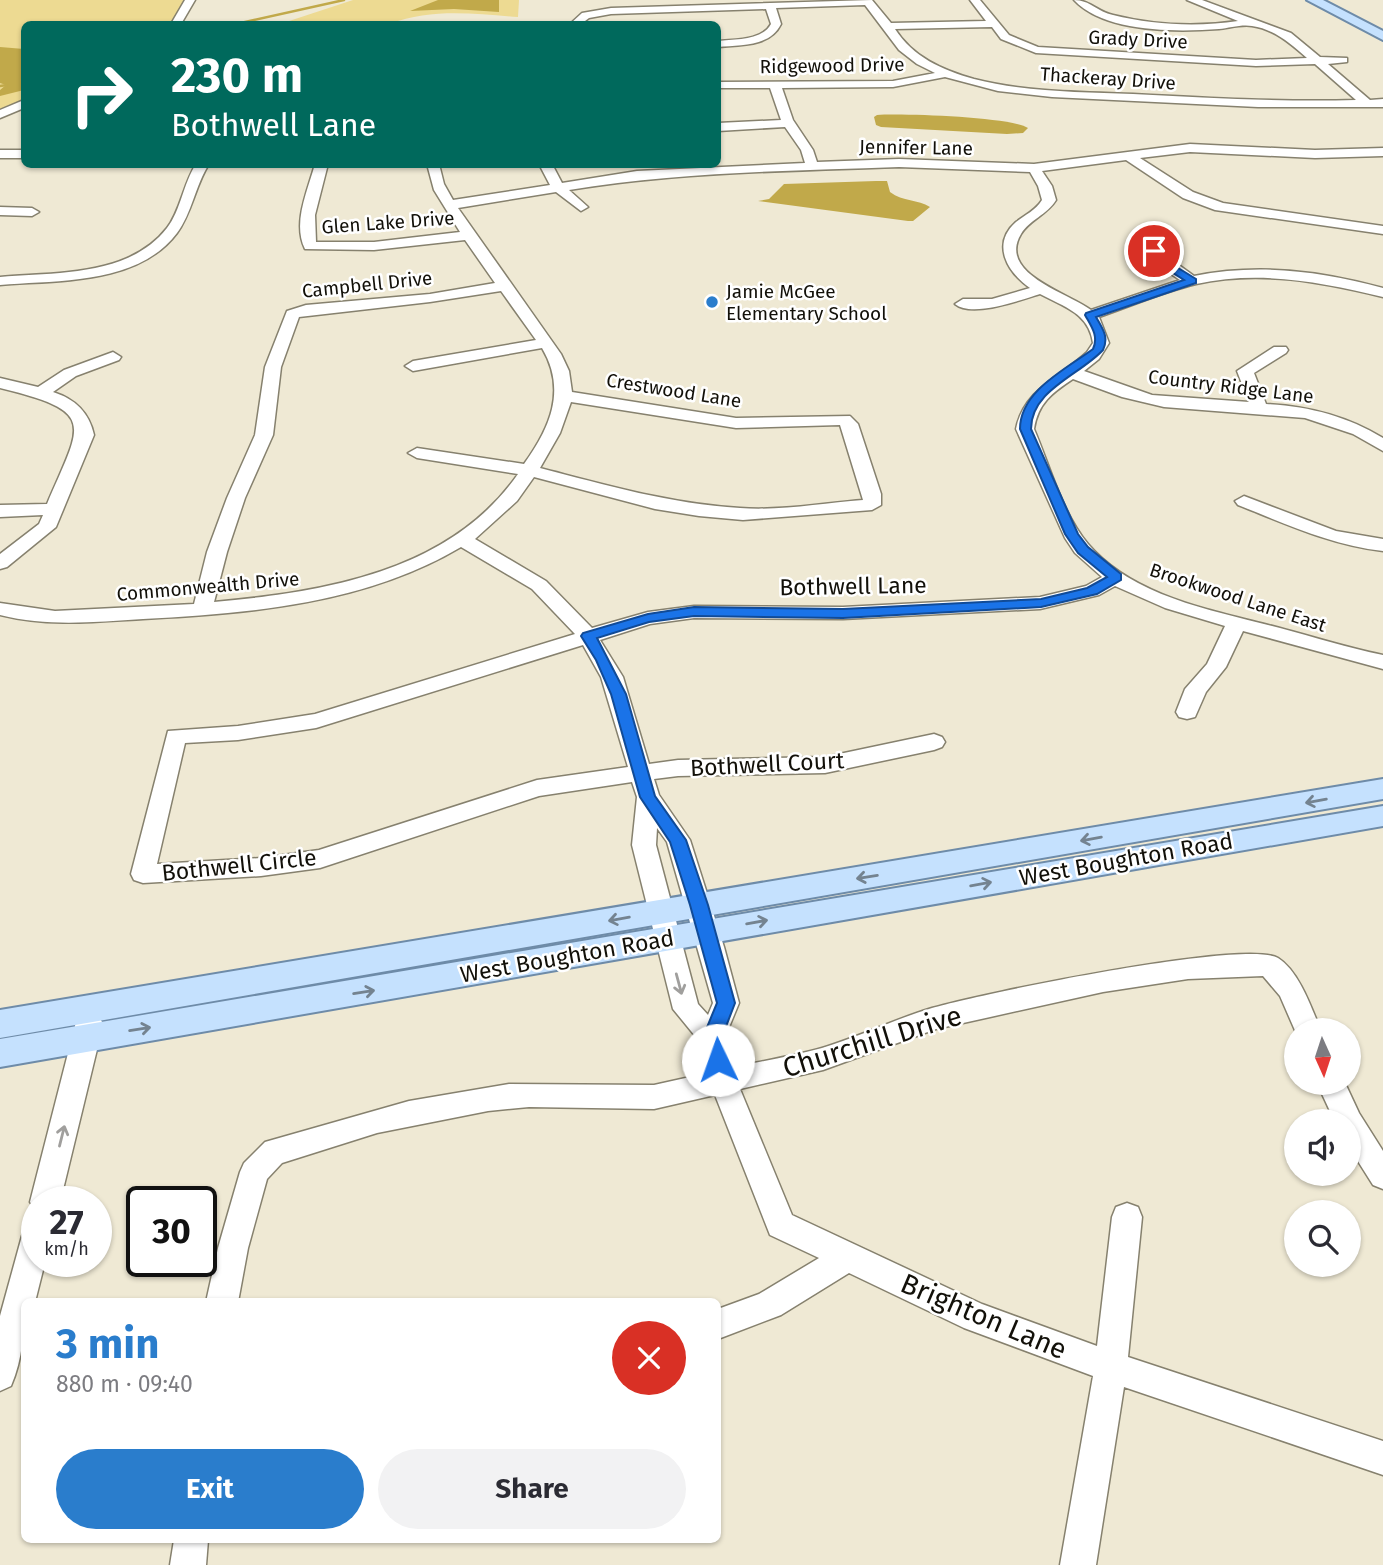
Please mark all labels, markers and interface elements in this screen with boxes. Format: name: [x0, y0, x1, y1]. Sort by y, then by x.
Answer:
street label: Grady Drive: [1088, 25, 1188, 54]
text: 230 m: [171, 46, 303, 105]
icon: right: [56, 49, 147, 140]
street label: Ridgewood Drive: [759, 53, 905, 78]
street label: Thackeray Drive: [1039, 62, 1177, 95]
text: Bothwell Lane: [171, 106, 376, 144]
street label: Jennifer Lane: [859, 135, 973, 160]
street label: Glen Lake Drive: [321, 206, 455, 239]
pin: [1124, 221, 1184, 281]
icon: arrive: [1135, 232, 1173, 270]
street label: Campbell Drive: [301, 266, 433, 303]
place label: Jamie McGee Elementary School: [726, 280, 887, 325]
marker: Jamie McGee Elementary School: [704, 294, 720, 310]
street label: Country Ridge Lane: [1147, 365, 1315, 408]
street label: Crestwood Lane: [605, 368, 743, 413]
street label: Brookwood Lane East: [1147, 558, 1329, 637]
street label: Commonwealth Drive: [116, 567, 300, 606]
street label: Bothwell Lane: [779, 571, 927, 601]
street label: Bothwell Court: [689, 746, 845, 782]
one-way arrow: [1305, 795, 1328, 808]
street label: West Boughton Road: [1017, 826, 1235, 892]
one-way arrow: [1081, 833, 1103, 846]
street label: Bothwell Circle: [160, 843, 318, 887]
one-way arrow: [856, 871, 879, 884]
one-way arrow: [969, 877, 992, 890]
one-way arrow: [608, 913, 631, 926]
one-way arrow: [745, 915, 768, 928]
street label: West Boughton Road: [458, 923, 676, 989]
one-way arrow: [673, 972, 686, 994]
one-way arrow: [352, 985, 375, 998]
street label: Churchill Drive: [779, 999, 966, 1084]
north arrow: [1284, 1018, 1362, 1096]
map controls: [1284, 1018, 1361, 1277]
one-way arrow: [128, 1022, 151, 1035]
position arrow: [681, 1023, 755, 1097]
button: sound: [1284, 1109, 1361, 1186]
one-way arrow: [56, 1125, 69, 1148]
speed limit sign: 30: [126, 1186, 217, 1277]
button: search: [1284, 1200, 1361, 1277]
text: 27: [49, 1201, 84, 1243]
text: km/h: [44, 1238, 89, 1260]
street label: Brighton Lane: [896, 1267, 1072, 1366]
text: 3 min: [56, 1319, 159, 1369]
button: close: [612, 1321, 686, 1395]
text: 880 m · 09:40: [56, 1370, 193, 1398]
button: Exit: [56, 1449, 364, 1529]
button: Share: [378, 1449, 686, 1529]

